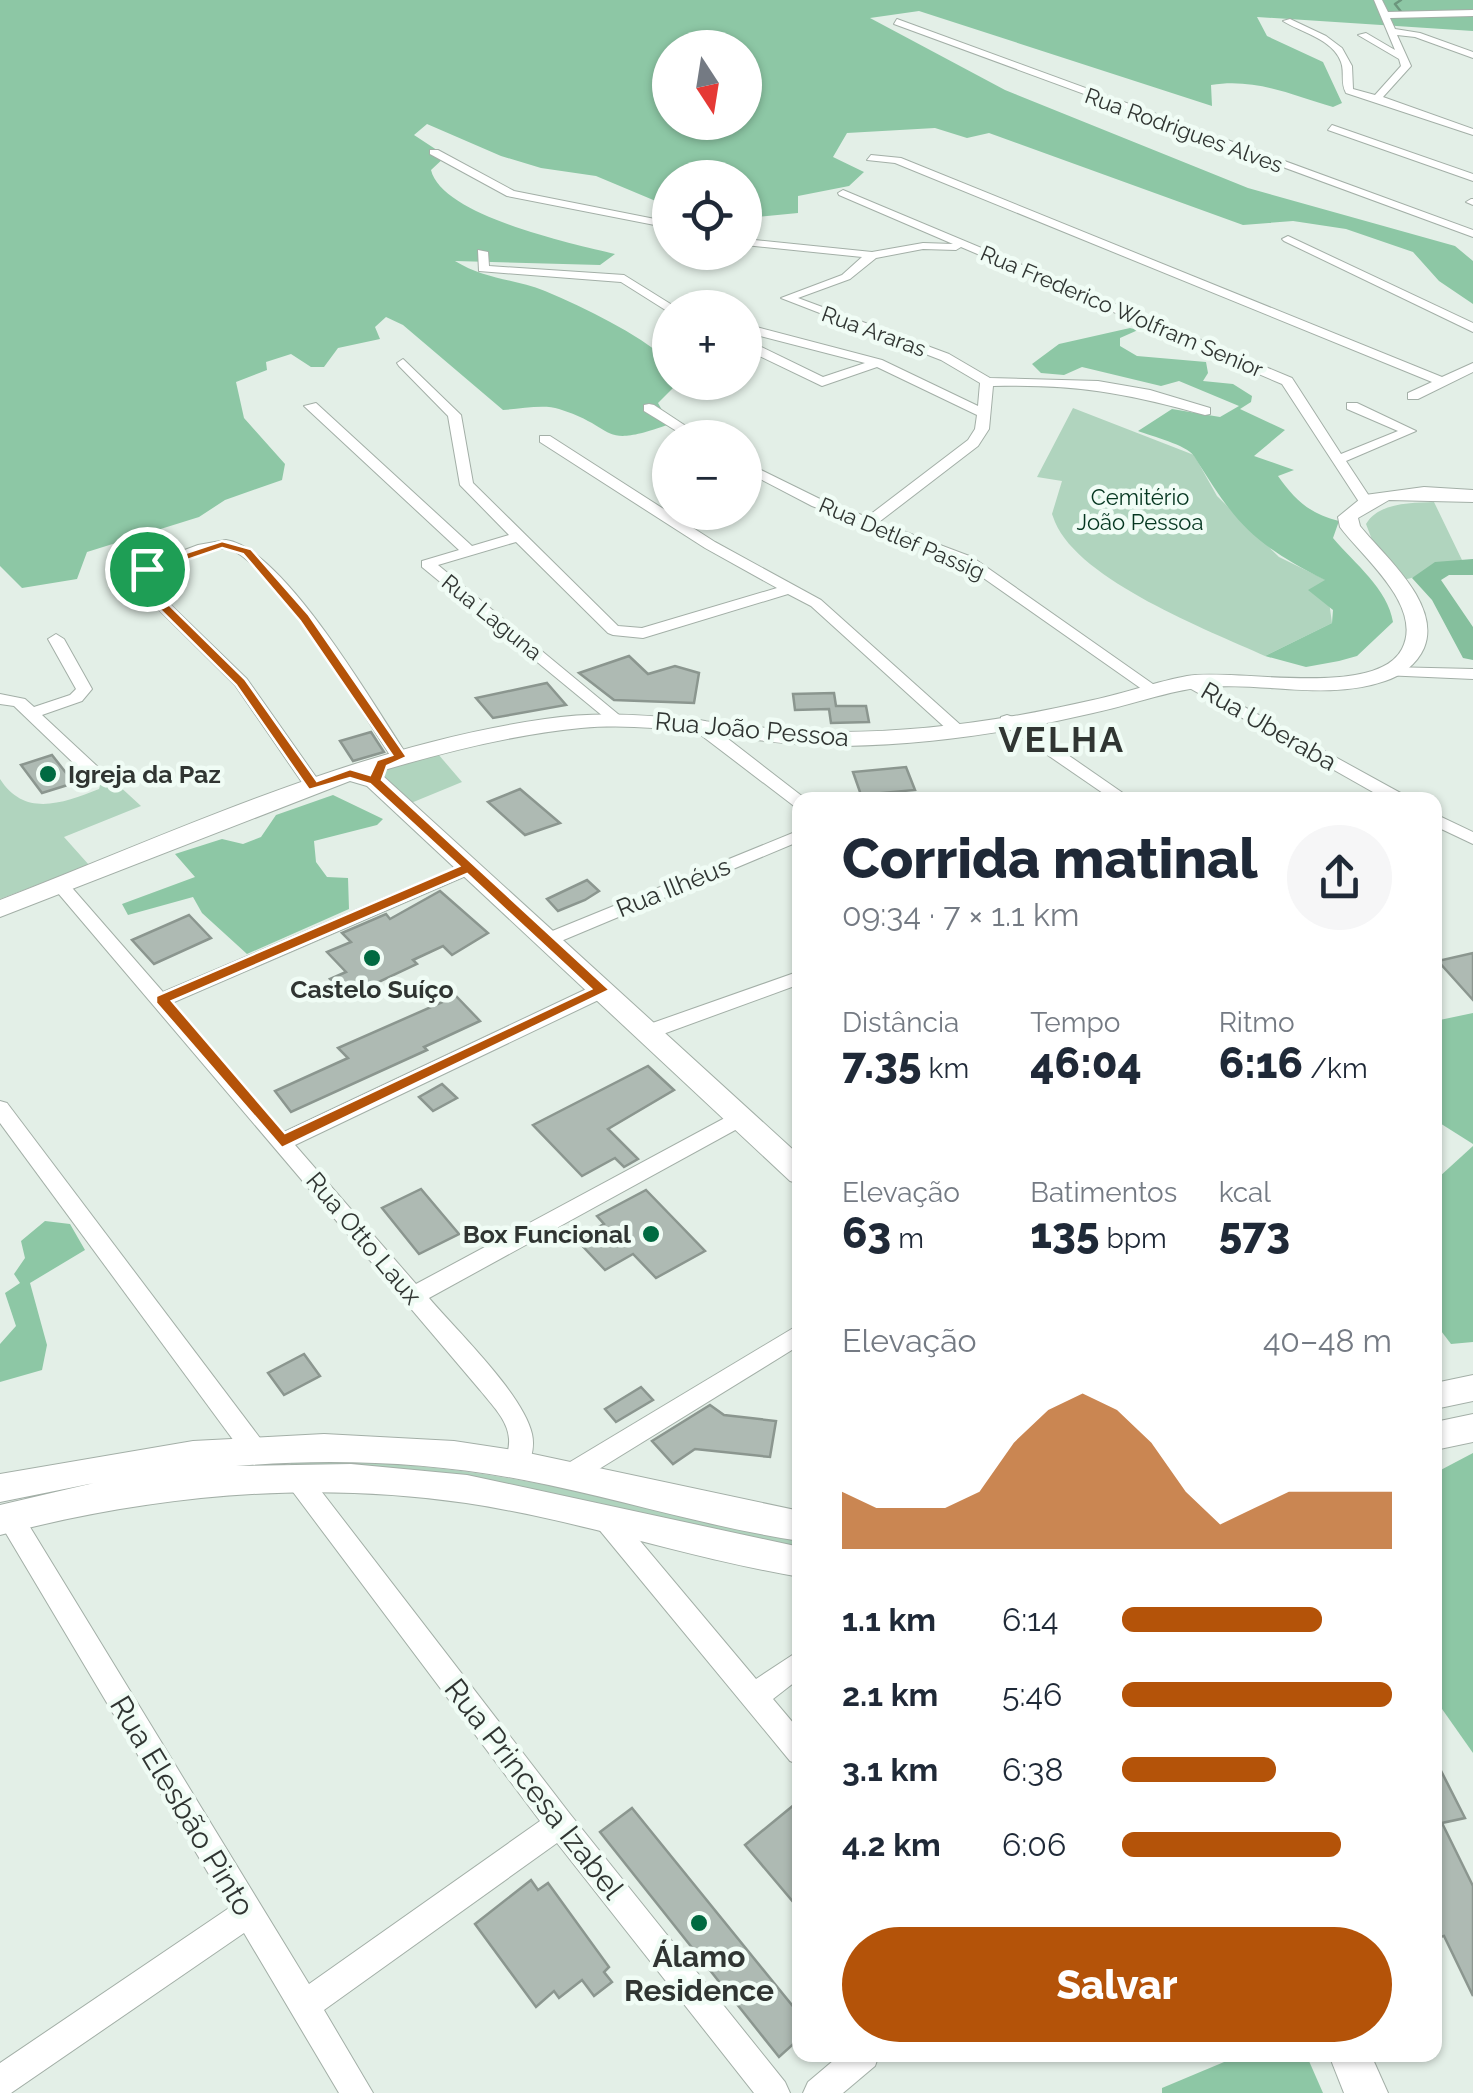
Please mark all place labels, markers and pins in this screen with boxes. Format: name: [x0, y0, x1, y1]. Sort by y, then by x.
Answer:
pin: [105, 527, 190, 612]
place label: Igreja da Paz: [68, 759, 221, 789]
marker: Igreja da Paz: [37, 763, 59, 785]
marker: Castelo Suíço: [361, 947, 383, 969]
place label: Castelo Suíço: [290, 974, 454, 1004]
place label: Box Funcional: [463, 1219, 631, 1249]
marker: Box Funcional: [640, 1223, 662, 1245]
marker: Álamo Residence: [688, 1912, 710, 1934]
place label: Álamo Residence: [624, 1939, 774, 2008]

